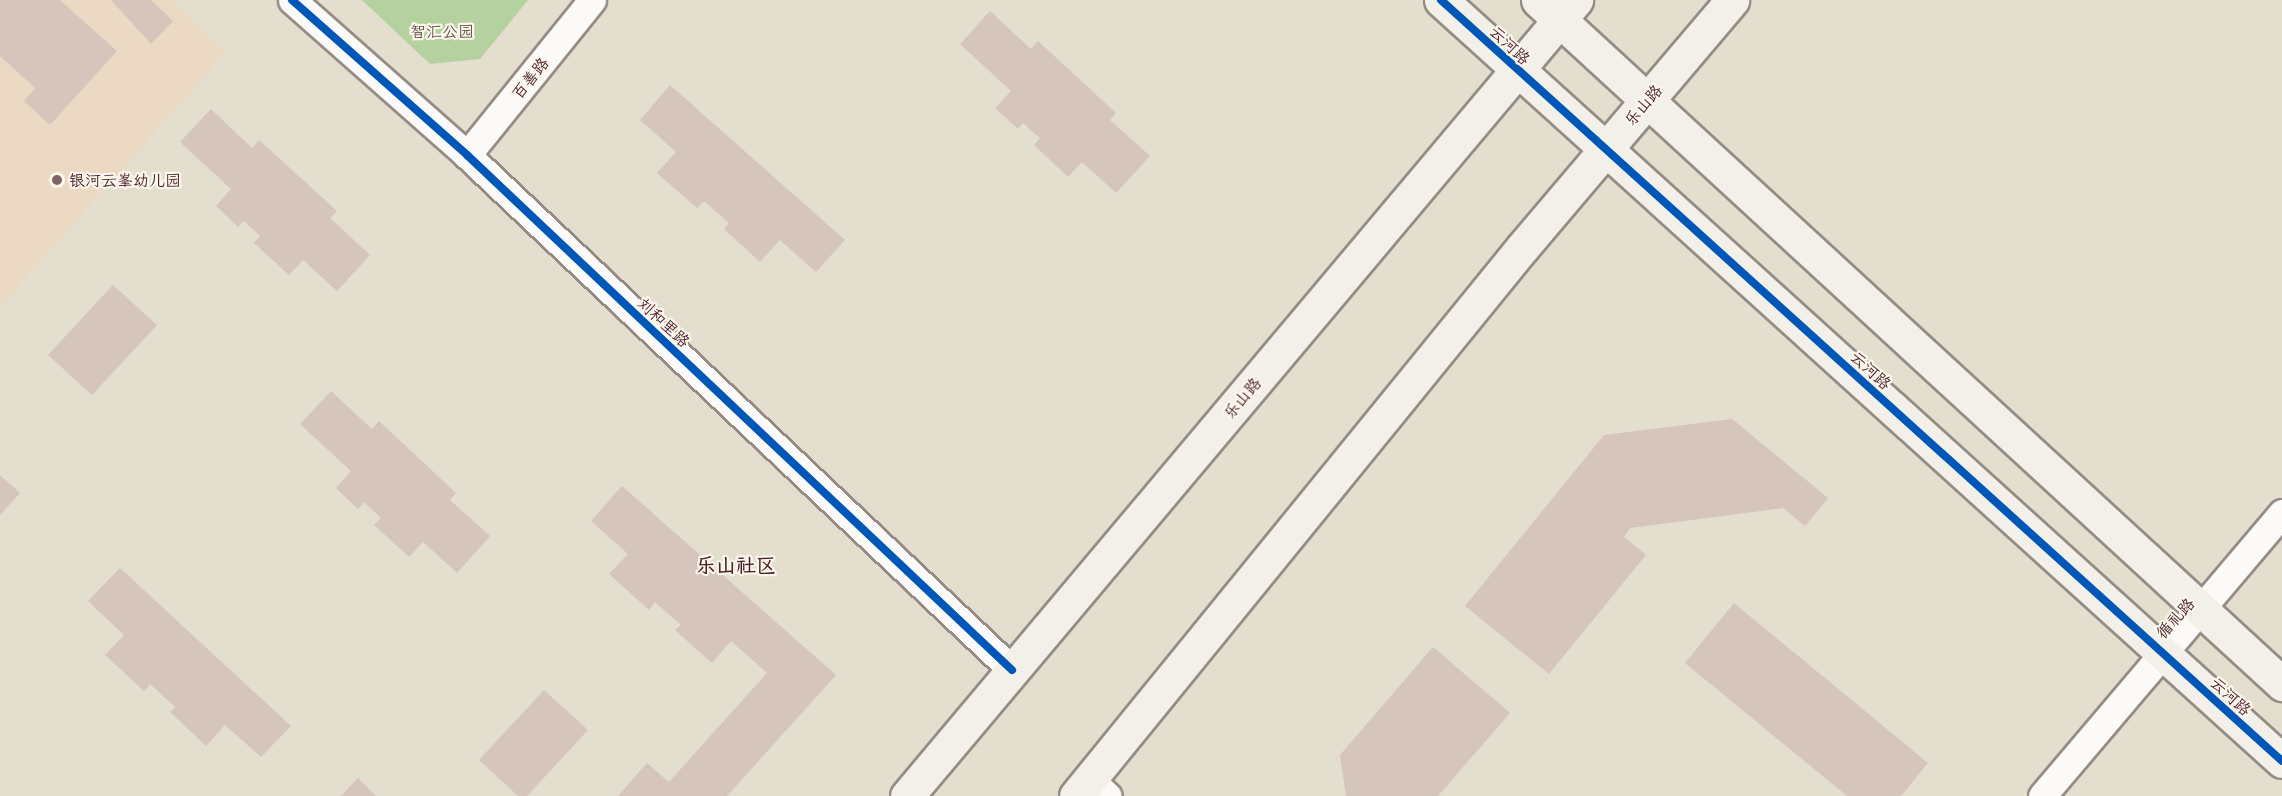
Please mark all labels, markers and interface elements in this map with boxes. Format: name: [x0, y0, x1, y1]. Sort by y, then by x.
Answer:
park label: 智汇公园: [410, 21, 474, 41]
street label: 云河路: [1486, 22, 1534, 68]
street label: 百善路: [507, 53, 553, 103]
street label: 乐山路: [1620, 81, 1666, 129]
place label: 银河云峯幼儿园: [69, 170, 181, 190]
marker: 银河云峯幼儿园: [50, 173, 64, 187]
street label: 刘和里路: [634, 293, 694, 351]
street label: 云河路: [1847, 347, 1895, 393]
street label: 乐山路: [1219, 373, 1265, 423]
district label: 乐山社区: [696, 552, 776, 576]
street label: 循礼路: [2152, 594, 2198, 642]
street label: 云河路: [2207, 673, 2255, 719]

